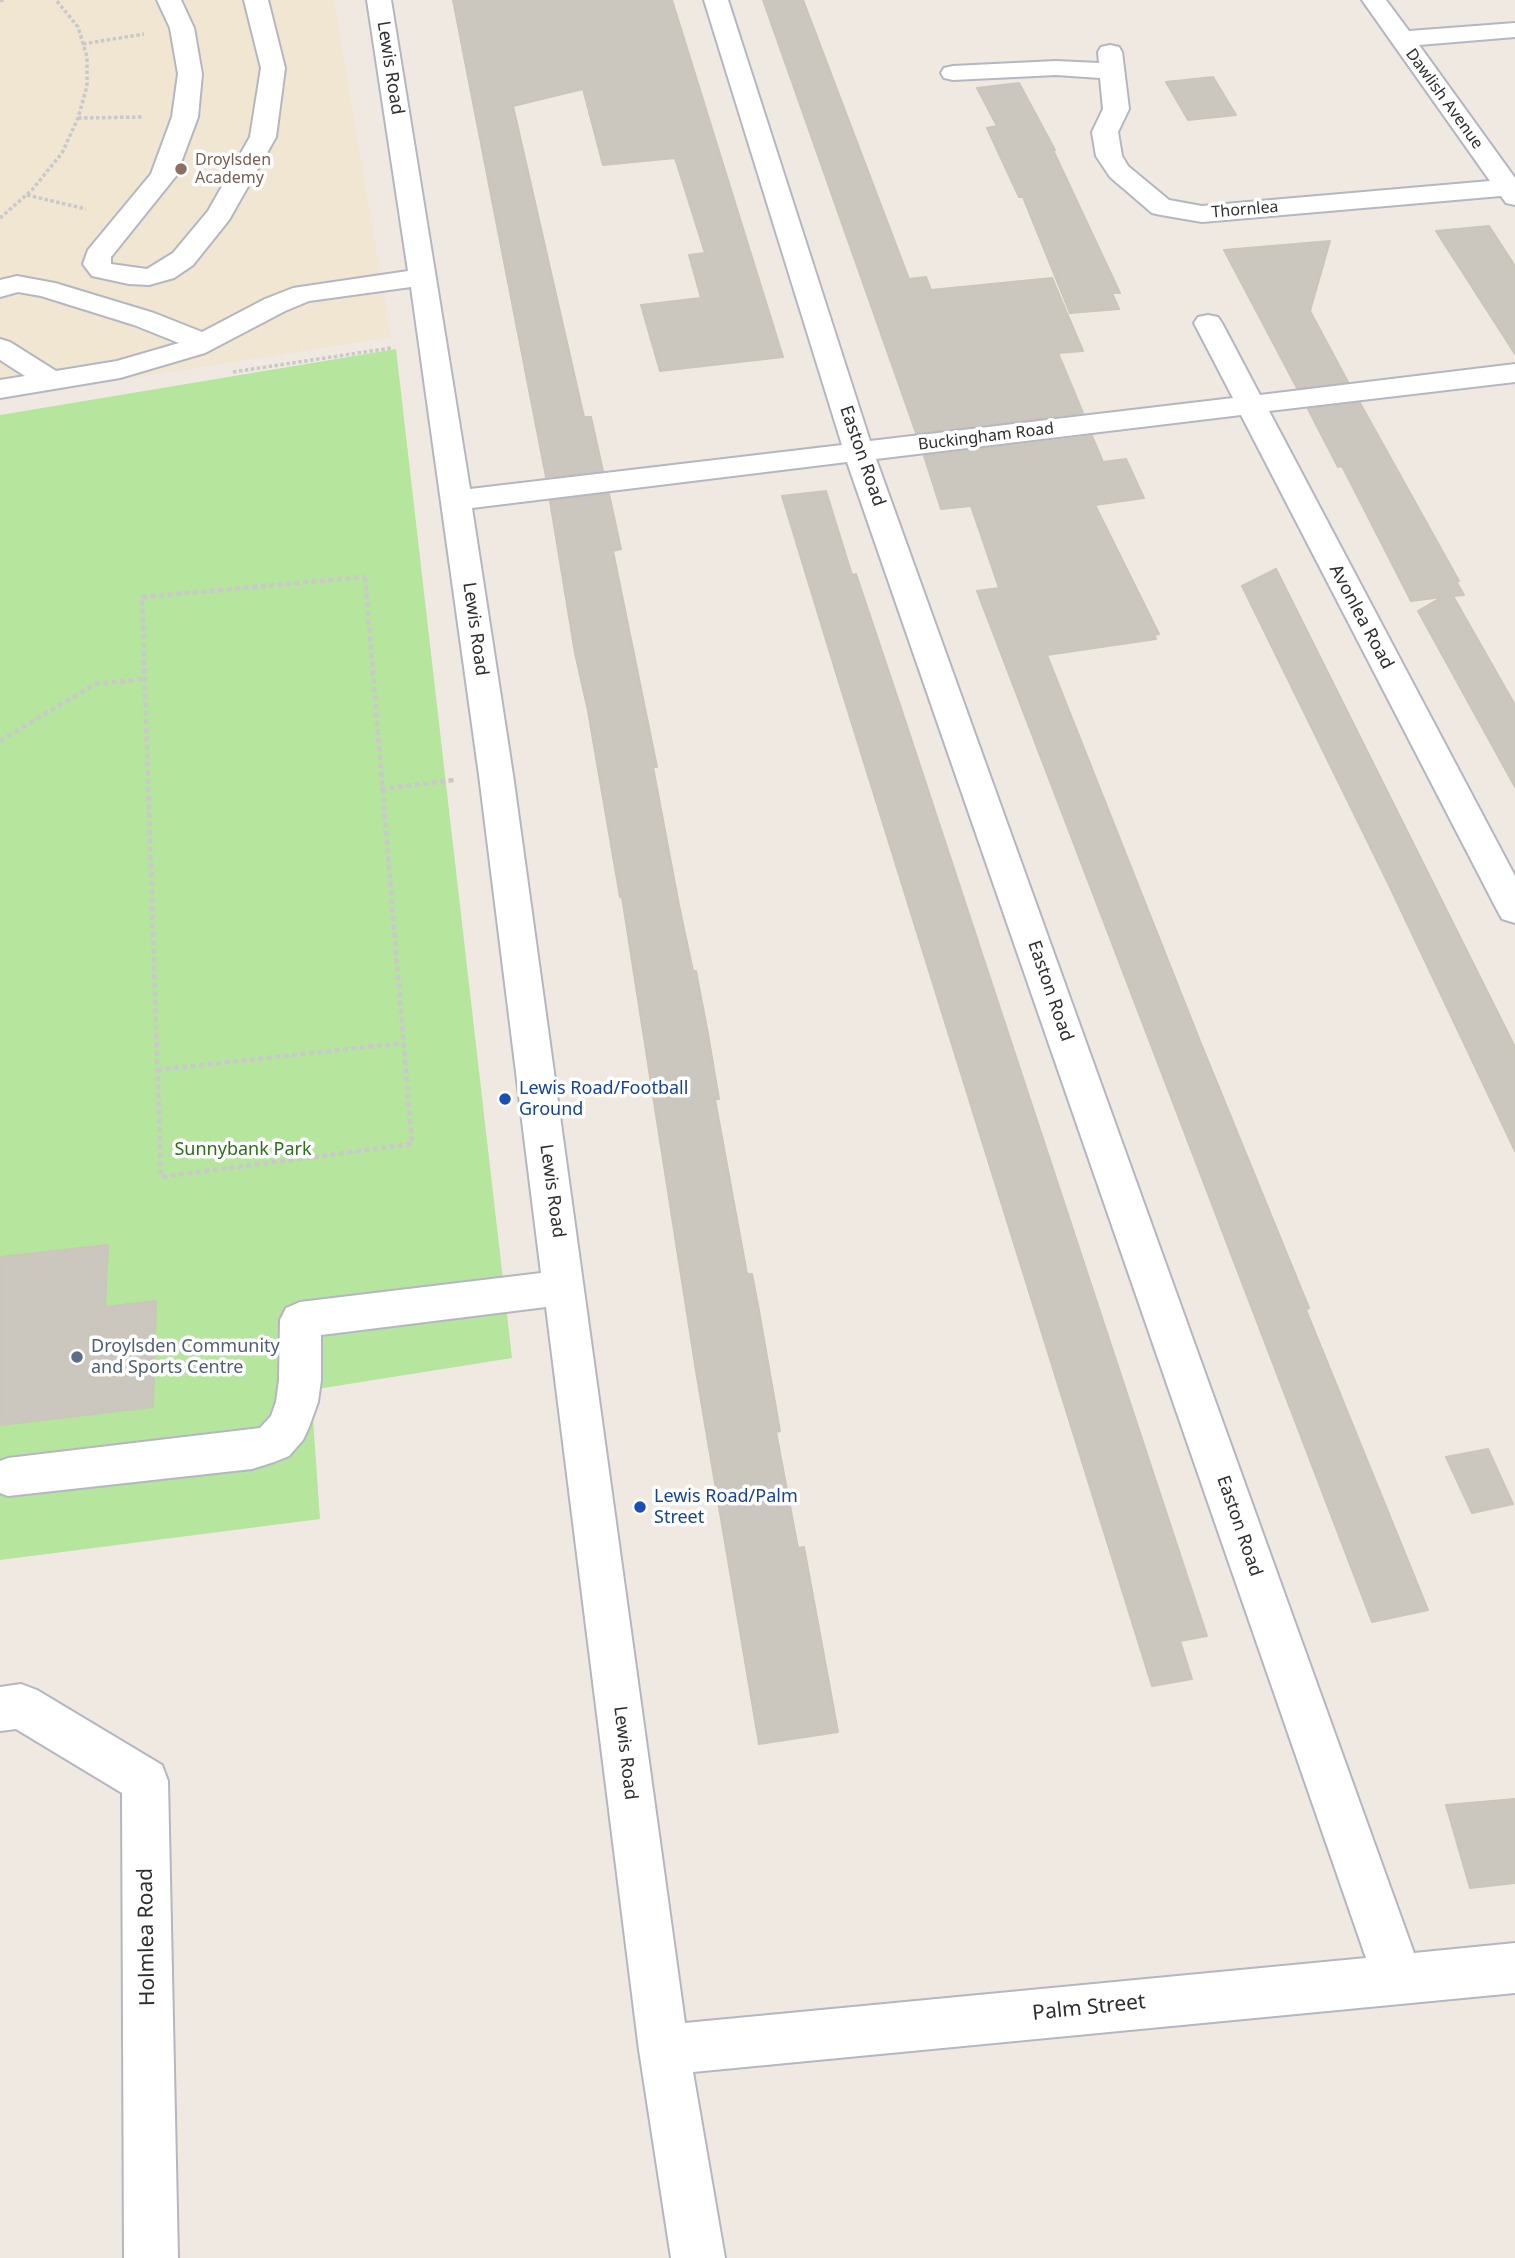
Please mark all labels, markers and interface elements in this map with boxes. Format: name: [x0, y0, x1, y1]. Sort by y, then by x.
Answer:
street label: Lewis Road: [372, 20, 408, 116]
street label: Dawlish Avenue: [1401, 45, 1487, 153]
place label: Droylsden Academy: [195, 150, 271, 188]
marker: Droylsden Academy: [173, 161, 189, 177]
street label: Thornlea: [1211, 198, 1279, 222]
street label: Easton Road: [835, 403, 889, 509]
street label: Buckingham Road: [917, 419, 1055, 455]
street label: Avonlea Road: [1324, 561, 1398, 673]
street label: Lewis Road: [458, 581, 492, 677]
street label: Easton Road: [1023, 938, 1077, 1044]
place label: Lewis Road/Football Ground: [519, 1078, 688, 1120]
marker: Lewis Road/Football Ground: [497, 1091, 513, 1107]
park label: Sunnybank Park: [174, 1139, 312, 1161]
street label: Lewis Road: [535, 1143, 569, 1239]
place label: Droylsden Community and Sports Centre: [91, 1336, 280, 1378]
marker: Droylsden Community and Sports Centre: [69, 1349, 85, 1365]
street label: Easton Road: [1212, 1473, 1266, 1579]
place label: Lewis Road/Palm Street: [654, 1486, 798, 1528]
marker: Lewis Road/Palm Street: [632, 1499, 648, 1515]
street label: Lewis Road: [609, 1705, 641, 1801]
street label: Holmlea Road: [133, 1868, 161, 2006]
street label: Palm Street: [1031, 1990, 1147, 2026]

